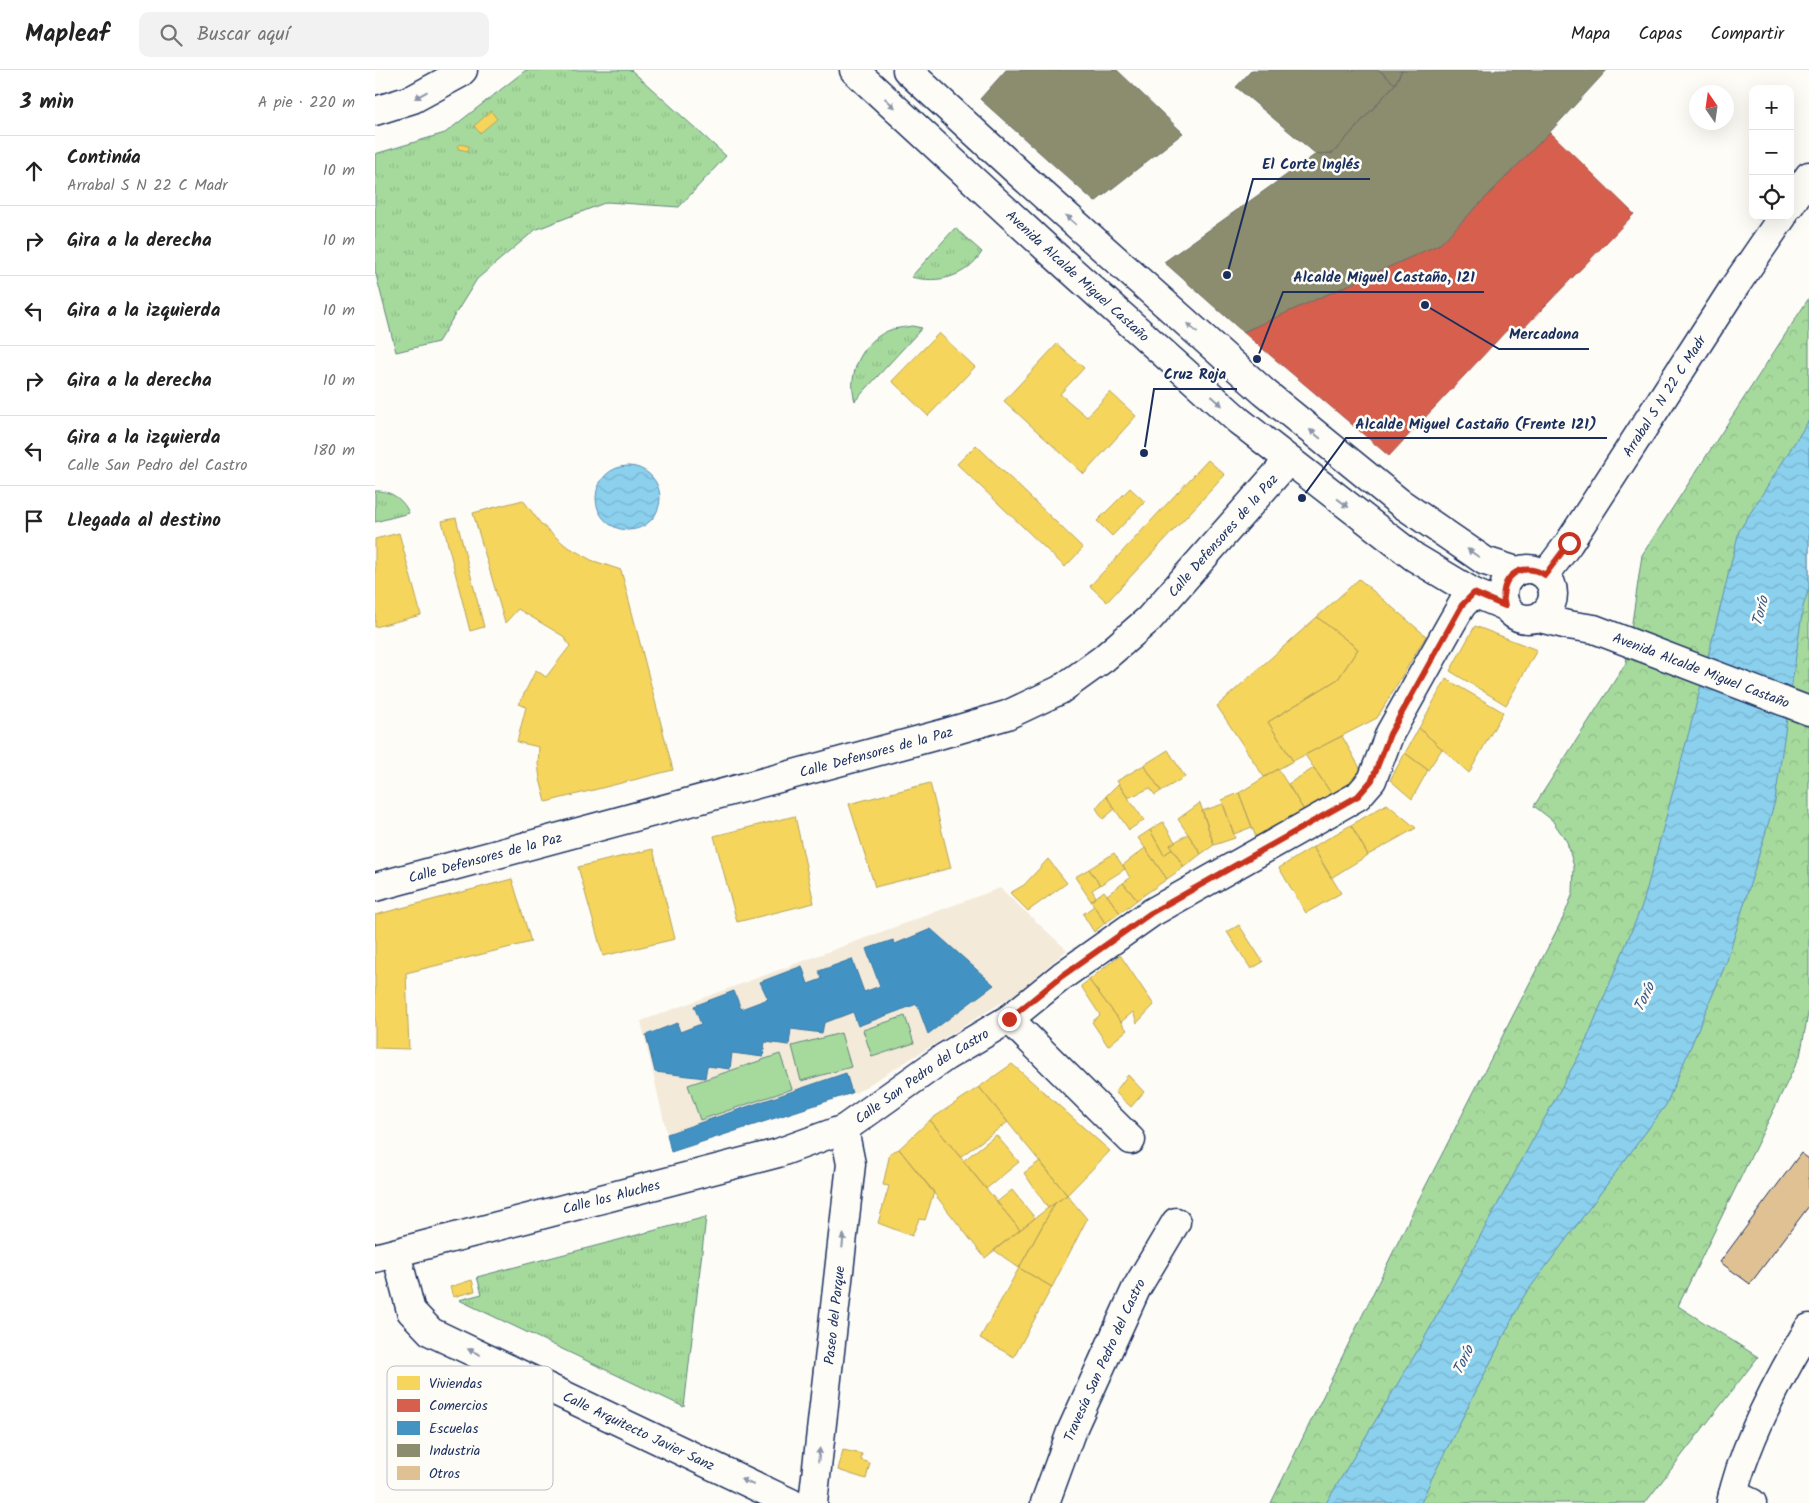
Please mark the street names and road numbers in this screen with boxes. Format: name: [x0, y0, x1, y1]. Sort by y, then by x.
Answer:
street label: Avenida Alcalde Miguel Castaño: [1000, 205, 1154, 348]
street label: Arrabal S N 22 C Madr: [1617, 330, 1713, 462]
street label: Calle Defensores de la Paz: [1163, 469, 1284, 603]
street label: Avenida Alcalde Miguel Castaño: [1609, 627, 1793, 715]
street label: Calle Defensores de la Paz: [797, 721, 956, 784]
street label: Calle Defensores de la Paz: [406, 827, 564, 889]
street label: Calle San Pedro del Castro: [851, 1023, 994, 1130]
street label: Calle los Aluches: [560, 1174, 662, 1221]
street label: Paseo del Parque: [819, 1264, 852, 1366]
street label: Travesía San Pedro del Castro: [1059, 1275, 1152, 1445]
street label: Calle Arquitecto Javier Sanz: [559, 1386, 718, 1477]

